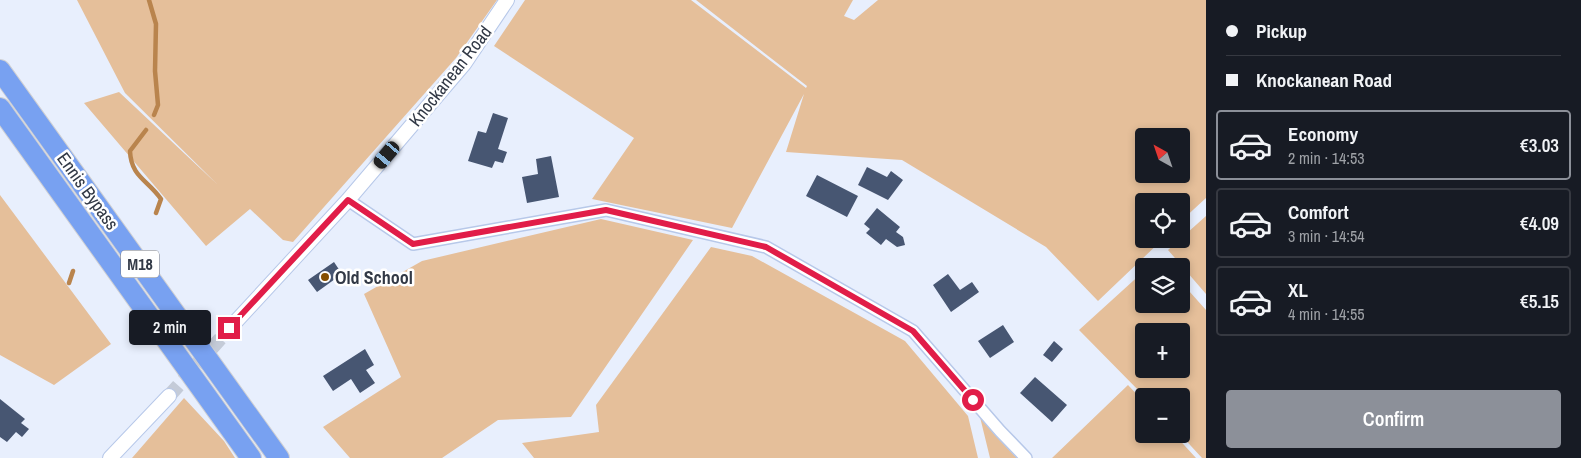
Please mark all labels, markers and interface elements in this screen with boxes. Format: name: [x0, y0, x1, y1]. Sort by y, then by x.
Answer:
text: Pickup: [1256, 18, 1307, 44]
street label: Knockanean Road: [403, 20, 497, 132]
text: Knockanean Road: [1256, 67, 1392, 93]
text: Economy: [1288, 121, 1358, 147]
icon: car: [1228, 123, 1273, 168]
north arrow: [1135, 128, 1190, 182]
map controls: [1135, 128, 1190, 443]
text: €3.03: [1520, 132, 1559, 158]
car: [371, 139, 402, 171]
street label: Ennis Bypass: [51, 147, 125, 235]
text: 2 min · 14:53: [1288, 147, 1365, 169]
button: locate: [1135, 193, 1190, 248]
text: Comfort: [1288, 199, 1349, 225]
icon: car: [1228, 201, 1273, 246]
text: €4.09: [1520, 210, 1559, 236]
text: 3 min · 14:54: [1288, 225, 1365, 247]
road number: M18: [121, 250, 159, 278]
button: layers: [1135, 258, 1190, 313]
place label: Old School: [335, 265, 413, 290]
marker: Old School: [319, 271, 331, 283]
text: XL: [1288, 277, 1308, 303]
icon: car: [1228, 279, 1273, 324]
text: €5.15: [1520, 288, 1559, 314]
text: 4 min · 14:55: [1288, 303, 1365, 325]
callout: 2 min: [129, 310, 212, 346]
text: 2 min: [153, 316, 187, 338]
route end: [218, 317, 240, 339]
button: +: [1135, 323, 1190, 378]
button: −: [1135, 388, 1190, 443]
route start: [962, 389, 984, 411]
button: Confirm: [1226, 390, 1561, 448]

